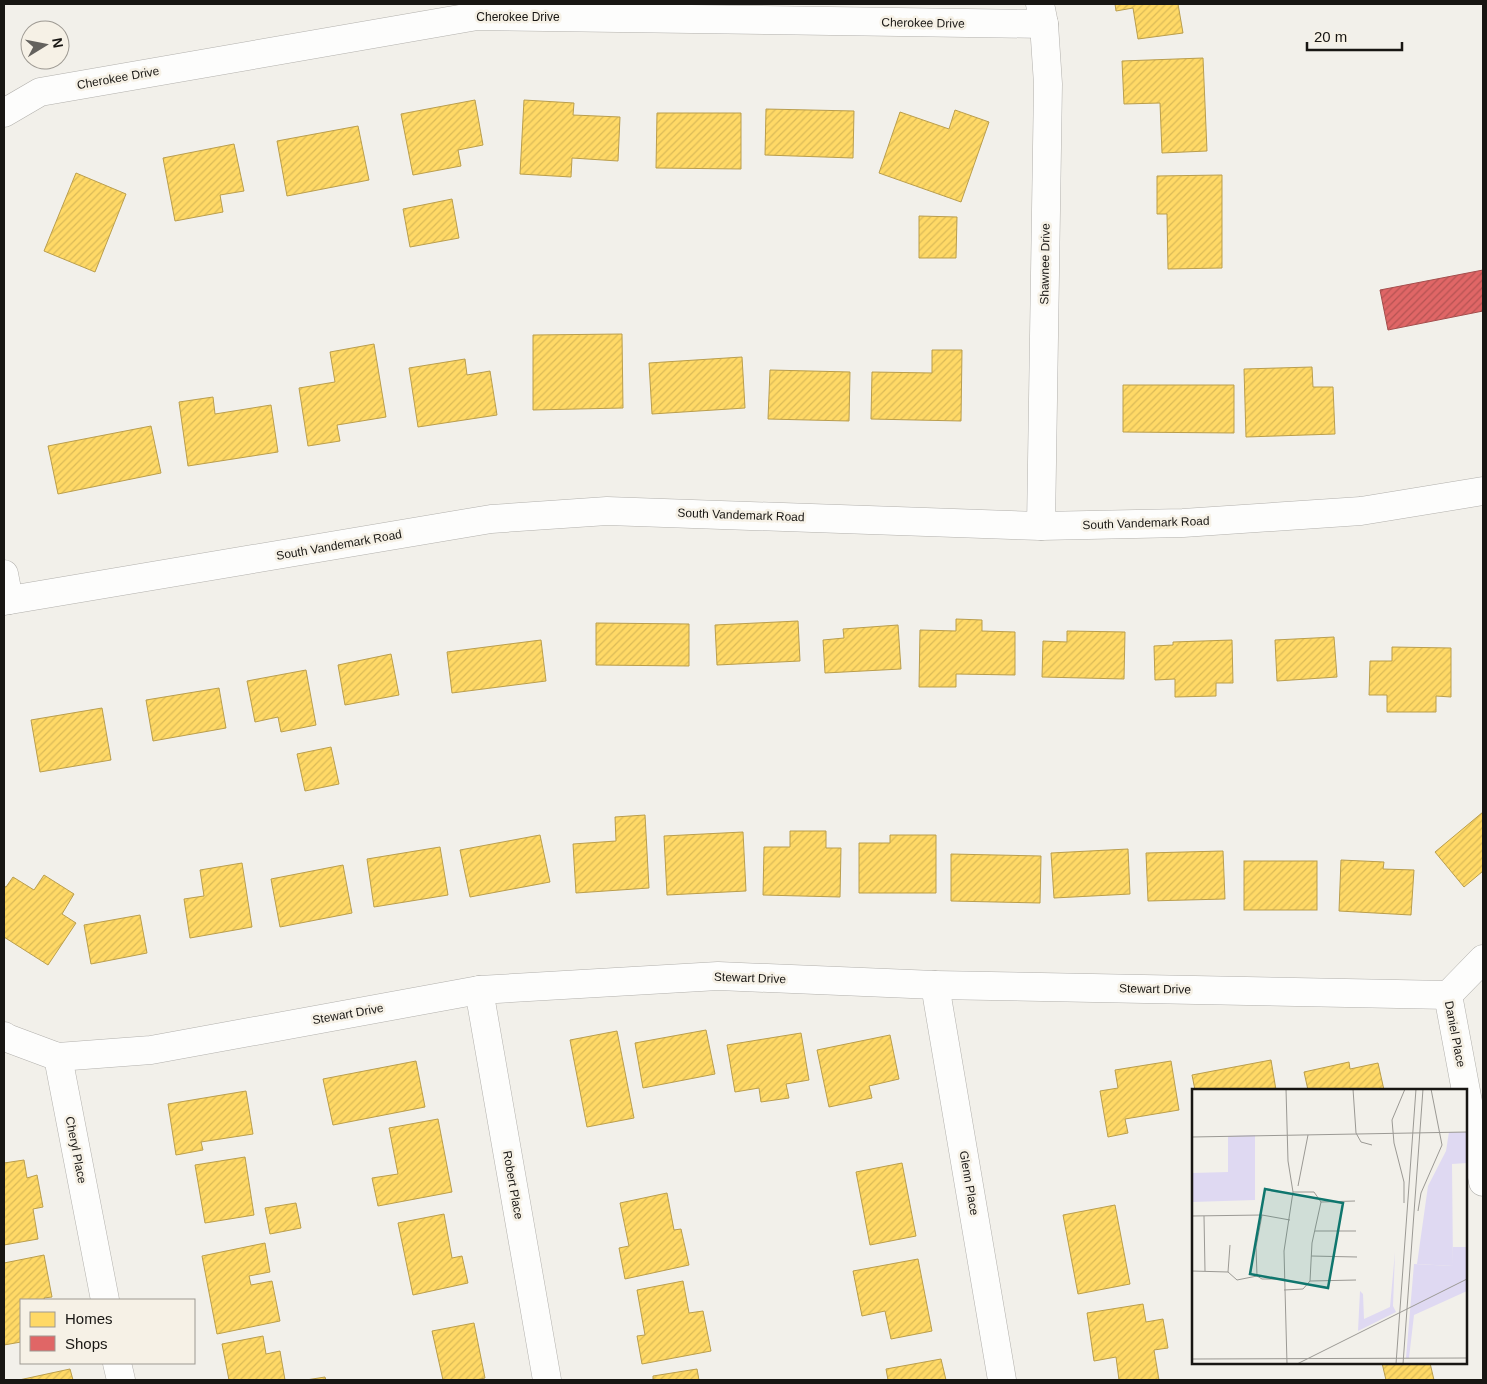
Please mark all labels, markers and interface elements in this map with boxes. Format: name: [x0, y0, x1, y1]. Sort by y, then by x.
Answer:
street label: Cherokee Drive: [476, 10, 560, 24]
street label: Cherokee Drive: [881, 15, 965, 31]
north arrow: [20, 20, 70, 70]
scale bar: [1307, 20, 1402, 52]
text: 20 m: [1314, 28, 1347, 45]
text: N: [49, 36, 67, 49]
street label: Cherokee Drive: [76, 64, 161, 92]
street label: Shawnee Drive: [1037, 223, 1053, 305]
street label: South Vandemark Road: [677, 506, 805, 524]
street label: South Vandemark Road: [1082, 514, 1210, 532]
street label: South Vandemark Road: [275, 527, 403, 563]
street label: Stewart Drive: [714, 970, 787, 986]
street label: Stewart Drive: [1119, 981, 1191, 997]
street label: Daniel Place: [1442, 1000, 1468, 1069]
street label: Stewart Drive: [311, 1001, 385, 1027]
inset map: [1192, 1089, 1467, 1364]
street label: Cheryl Place: [63, 1115, 89, 1185]
street label: Robert Place: [500, 1150, 526, 1221]
street label: Glenn Place: [956, 1150, 982, 1217]
legend: [20, 1299, 195, 1364]
text: Homes: [65, 1310, 113, 1327]
text: Shops: [65, 1335, 108, 1352]

